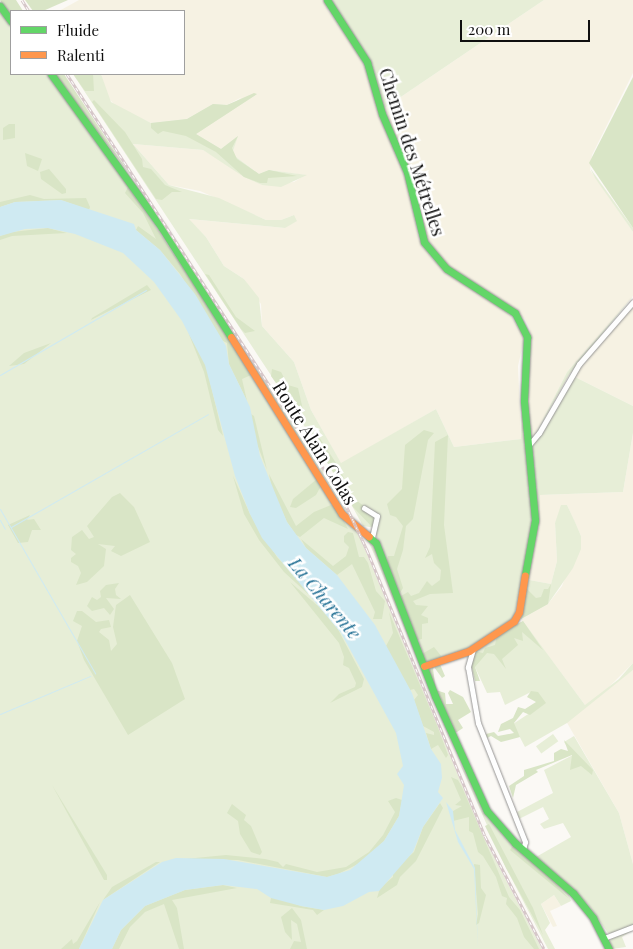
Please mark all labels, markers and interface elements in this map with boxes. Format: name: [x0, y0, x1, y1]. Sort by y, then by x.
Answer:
legend: [10, 10, 185, 75]
scale bar: [463, 10, 593, 42]
text: 200 m: [468, 19, 510, 39]
text: Fluide: [57, 20, 99, 40]
text: Ralenti: [57, 45, 105, 65]
street label: Chemin des Métrelles: [375, 65, 449, 239]
street label: Route Alain Colas: [268, 377, 362, 509]
water label: La Charente: [284, 552, 366, 644]

